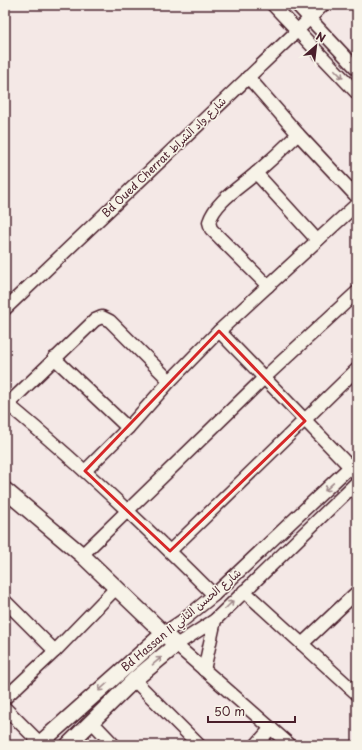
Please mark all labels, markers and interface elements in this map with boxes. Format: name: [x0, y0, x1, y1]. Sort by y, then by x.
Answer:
north arrow: [296, 26, 336, 66]
text: N: [313, 27, 329, 46]
one-way arrow: [334, 69, 343, 79]
street label: Bd Oued Cherrat شارع واد الشراط: [98, 92, 230, 222]
one-way arrow: [324, 482, 334, 492]
street label: Bd Hassan II شارع الحسن الثاني: [117, 564, 247, 677]
one-way arrow: [224, 600, 234, 610]
one-way arrow: [152, 656, 163, 665]
one-way arrow: [98, 682, 108, 691]
scale bar: [208, 698, 295, 724]
text: 50 m: [214, 702, 245, 720]

